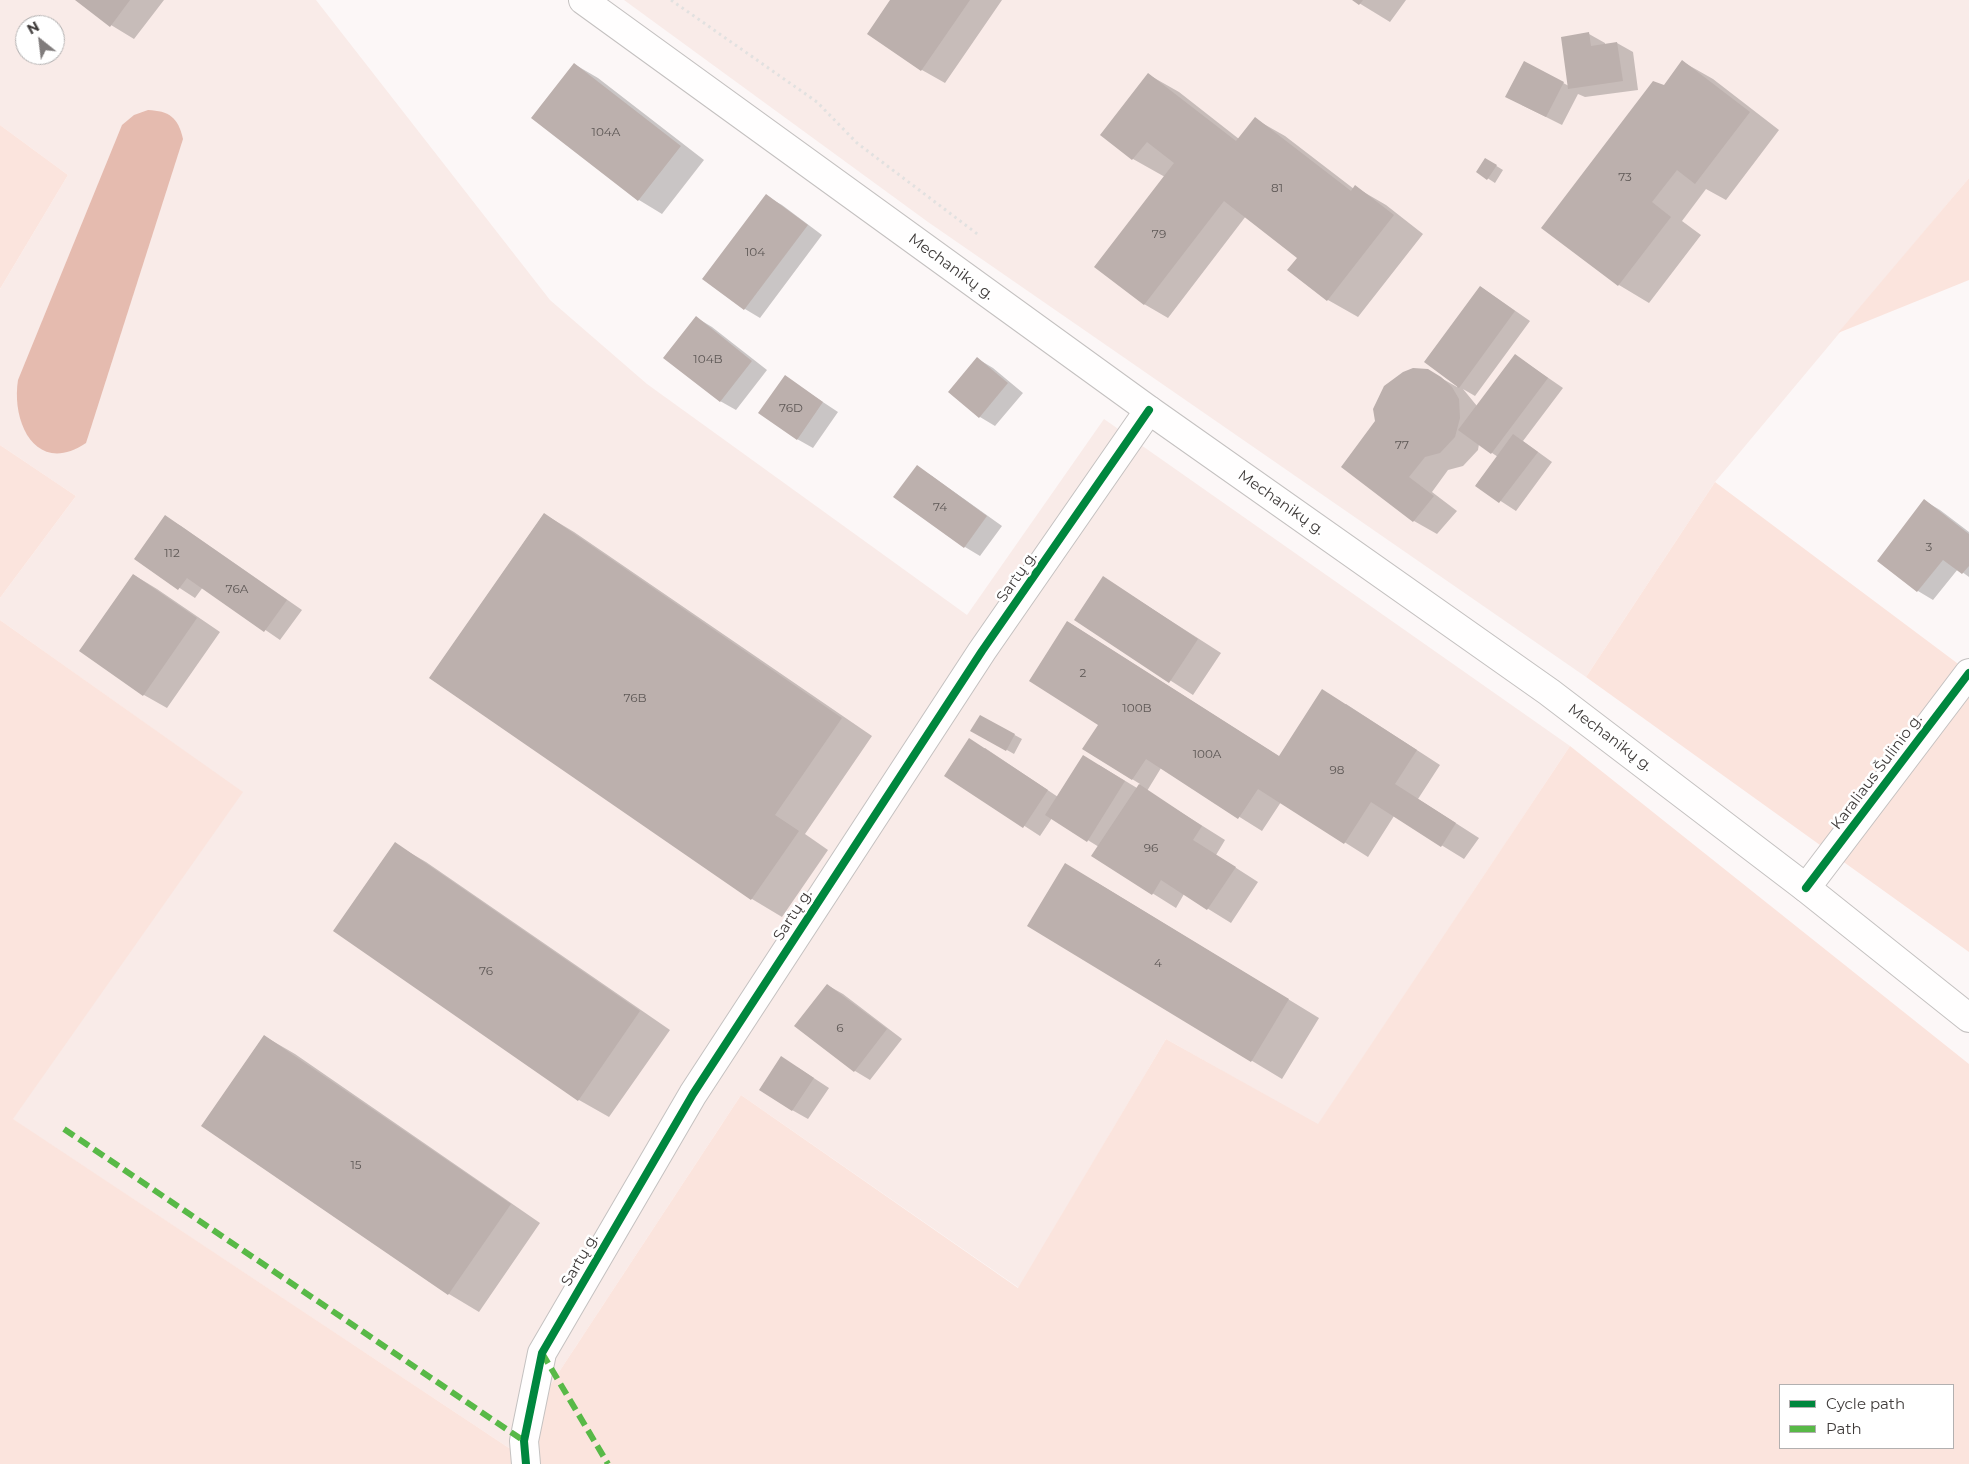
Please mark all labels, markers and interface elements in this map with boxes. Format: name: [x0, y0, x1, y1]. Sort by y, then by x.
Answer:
north arrow: [15, 15, 65, 65]
text: N: [24, 17, 43, 38]
house number: 104A: [592, 125, 620, 139]
house number: 73: [1618, 170, 1632, 184]
house number: 81: [1271, 181, 1283, 195]
house number: 79: [1152, 227, 1166, 241]
street label: Mechanikų g.: [905, 230, 997, 304]
house number: 104: [745, 245, 765, 259]
house number: 104B: [693, 352, 723, 366]
house number: 76D: [779, 401, 803, 415]
house number: 77: [1395, 438, 1409, 452]
street label: Mechanikų g.: [1234, 467, 1328, 539]
house number: 74: [933, 500, 947, 514]
house number: 3: [1926, 540, 1932, 554]
house number: 112: [164, 546, 180, 560]
street label: Sartų g.: [993, 548, 1041, 606]
house number: 76A: [226, 582, 248, 596]
house number: 2: [1080, 666, 1086, 680]
house number: 76B: [623, 691, 647, 705]
street label: Mechanikų g.: [1564, 700, 1656, 776]
house number: 100B: [1122, 701, 1152, 715]
street label: Karaliaus Šulinio g.: [1828, 711, 1926, 833]
house number: 100A: [1193, 747, 1221, 761]
house number: 98: [1330, 763, 1344, 777]
house number: 96: [1144, 841, 1158, 855]
street label: Sartų g.: [770, 886, 816, 944]
house number: 4: [1154, 956, 1162, 970]
house number: 76: [479, 964, 493, 978]
house number: 6: [836, 1021, 844, 1035]
house number: 15: [350, 1158, 362, 1172]
street label: Sartų g.: [558, 1230, 602, 1290]
legend: [1779, 1384, 1954, 1449]
text: Cycle path: [1826, 1394, 1905, 1413]
text: Path: [1826, 1419, 1862, 1438]

